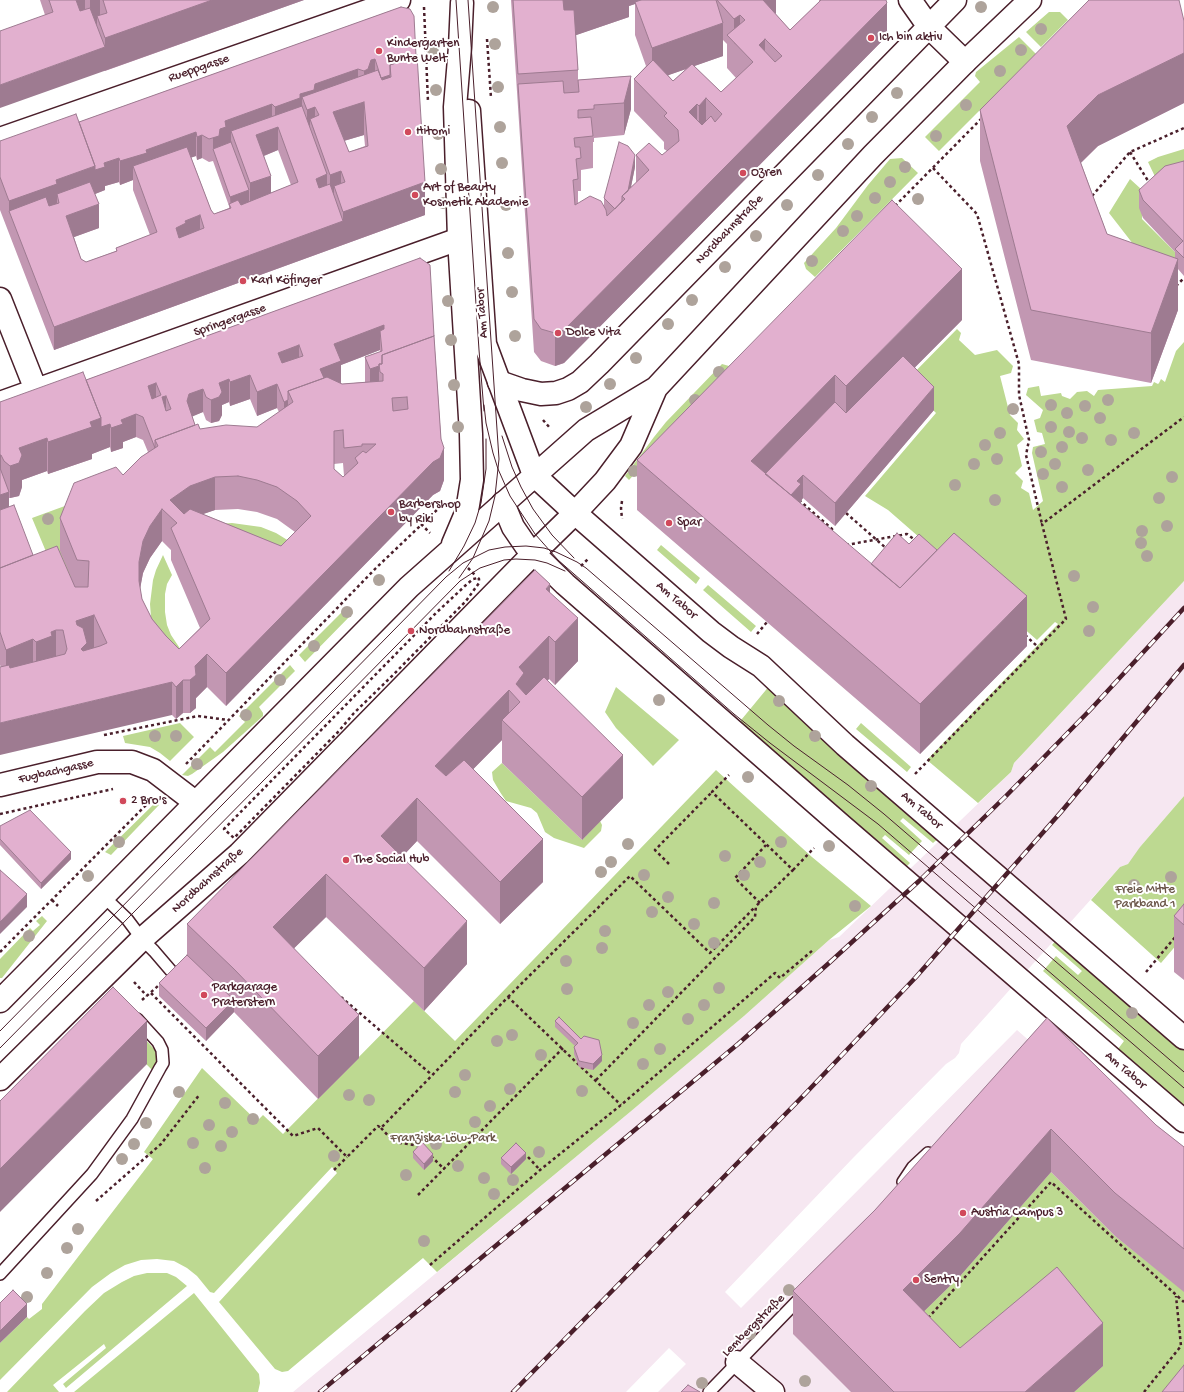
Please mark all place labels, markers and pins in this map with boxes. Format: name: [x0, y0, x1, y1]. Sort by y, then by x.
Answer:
place label: Ich bin aktiv: [879, 30, 942, 46]
marker: Ich bin aktiv: [866, 33, 876, 43]
place label: Kindergarten Bunte Welt: [387, 36, 459, 67]
marker: Kindergarten Bunte Welt: [374, 46, 384, 56]
place label: Hitomi: [416, 124, 450, 140]
marker: Hitomi: [403, 127, 413, 137]
place label: Ozren: [751, 165, 782, 181]
marker: Ozren: [738, 168, 748, 178]
place label: Art of Beauty Kosmetik Akademie: [423, 180, 528, 211]
marker: Art of Beauty Kosmetik Akademie: [410, 190, 420, 200]
place label: Karl Köfinger: [251, 273, 322, 289]
marker: Karl Köfinger: [238, 276, 248, 286]
place label: Dolce Vita: [566, 325, 621, 341]
marker: Dolce Vita: [553, 328, 563, 338]
place label: Barbershop by Riki: [399, 497, 461, 528]
marker: Barbershop by Riki: [386, 507, 396, 517]
place label: Spar: [677, 515, 701, 531]
marker: Spar: [664, 518, 674, 528]
place label: Nordbahnstraße: [419, 623, 510, 639]
marker: Nordbahnstraße: [406, 626, 416, 636]
place label: 2 Bro's: [131, 793, 167, 809]
marker: 2 Bro's: [118, 796, 128, 806]
place label: The Social Hub: [354, 852, 429, 868]
marker: The Social Hub: [341, 855, 351, 865]
place label: Parkgarage Praterstern: [212, 980, 277, 1011]
marker: Parkgarage Praterstern: [199, 990, 209, 1000]
place label: Austria Campus 3: [971, 1205, 1063, 1221]
marker: Austria Campus 3: [958, 1208, 968, 1218]
place label: Sentry: [924, 1272, 959, 1288]
marker: Sentry: [911, 1275, 921, 1285]

